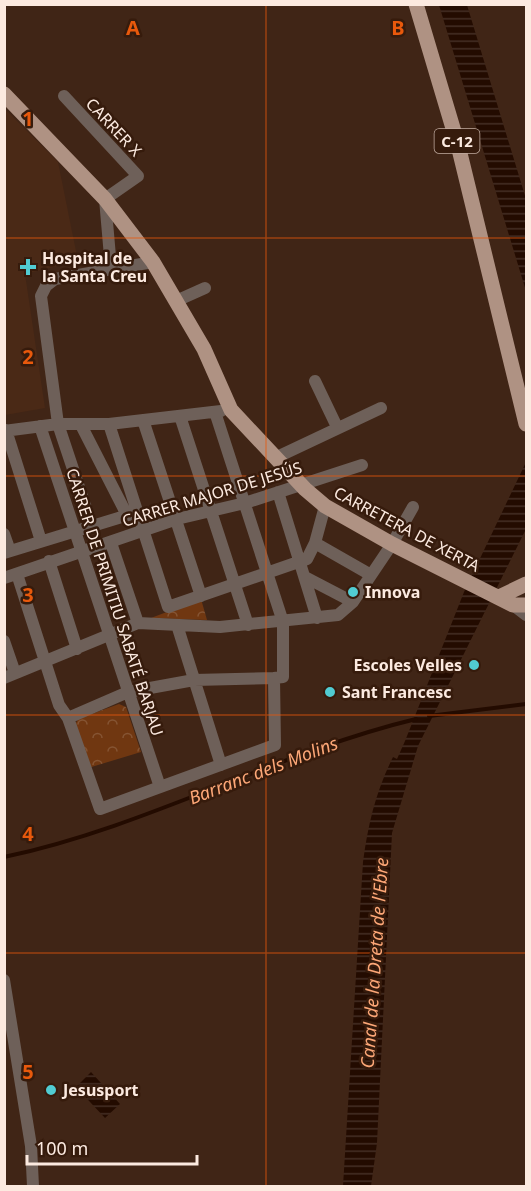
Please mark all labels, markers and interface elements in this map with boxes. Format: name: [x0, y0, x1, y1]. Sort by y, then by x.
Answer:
text: A: [126, 14, 140, 41]
text: B: [391, 14, 405, 41]
street label: CARRER X: [81, 93, 147, 162]
text: 1: [22, 105, 34, 132]
road number: C-12: [434, 129, 480, 153]
place label: Hospital de la Santa Creu: [42, 247, 147, 287]
marker: Hospital de la Santa Creu: [19, 258, 37, 276]
text: 2: [22, 343, 34, 370]
street label: CARRER MAJOR DE JESÚS: [119, 456, 305, 532]
street label: CARRER DE PRIMITIU SABATÉ BARJAU: [61, 465, 169, 739]
street label: CARRETERA DE XERTA: [330, 481, 484, 577]
text: 3: [22, 581, 34, 608]
place label: Innova: [365, 581, 420, 603]
marker: Innova: [346, 585, 360, 599]
place label: Escoles Velles: [353, 654, 462, 676]
marker: Escoles Velles: [467, 658, 481, 672]
place label: Sant Francesc: [342, 681, 452, 703]
marker: Sant Francesc: [323, 685, 337, 699]
water label: Barranc dels Molins: [185, 730, 341, 809]
text: 4: [22, 820, 34, 847]
water label: Canal de la Dreta de l'Ebre: [355, 857, 393, 1069]
text: 5: [22, 1058, 34, 1085]
place label: Jesusport: [61, 1079, 139, 1101]
marker: Jesusport: [44, 1083, 58, 1097]
scale bar: [27, 1128, 196, 1166]
text: 100 m: [36, 1136, 88, 1160]

